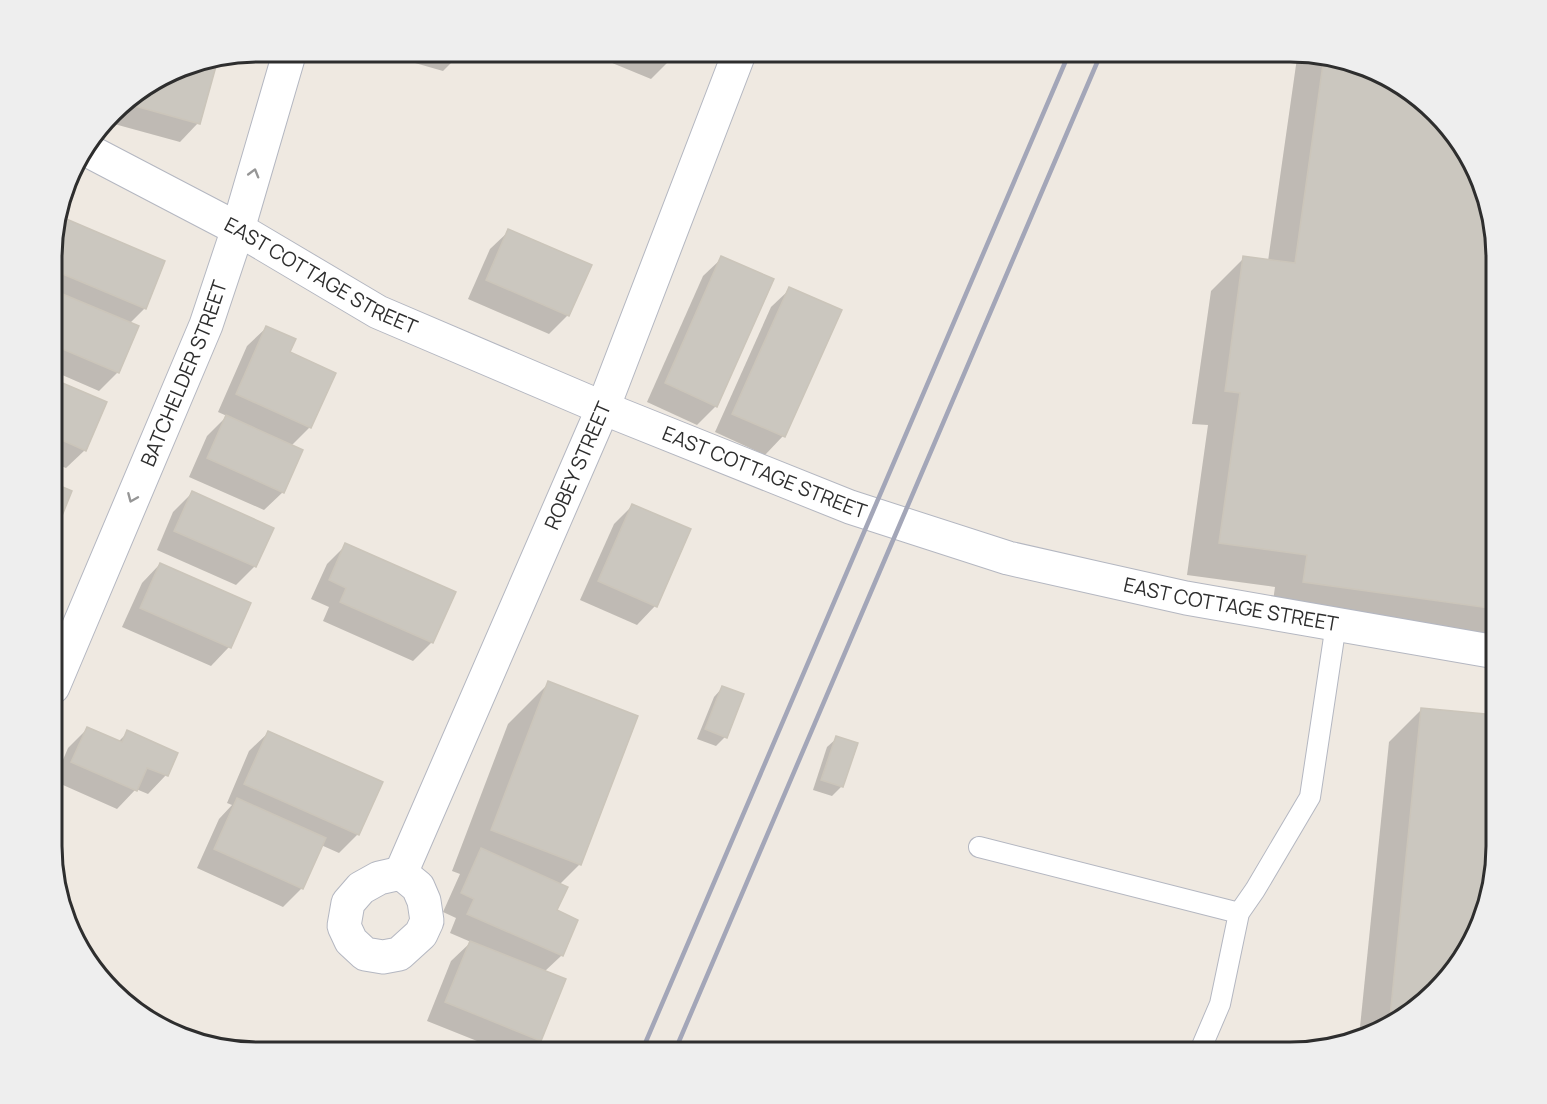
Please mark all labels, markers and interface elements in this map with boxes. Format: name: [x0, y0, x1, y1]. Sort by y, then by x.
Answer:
one-way arrow: [247, 168, 259, 178]
street label: EAST COTTAGE STREET: [220, 210, 422, 340]
street label: BATCHELDER STREET: [134, 277, 233, 470]
street label: ROBEY STREET: [538, 397, 617, 534]
street label: EAST COTTAGE STREET: [659, 419, 870, 525]
one-way arrow: [127, 492, 139, 503]
street label: EAST COTTAGE STREET: [1121, 570, 1341, 637]

